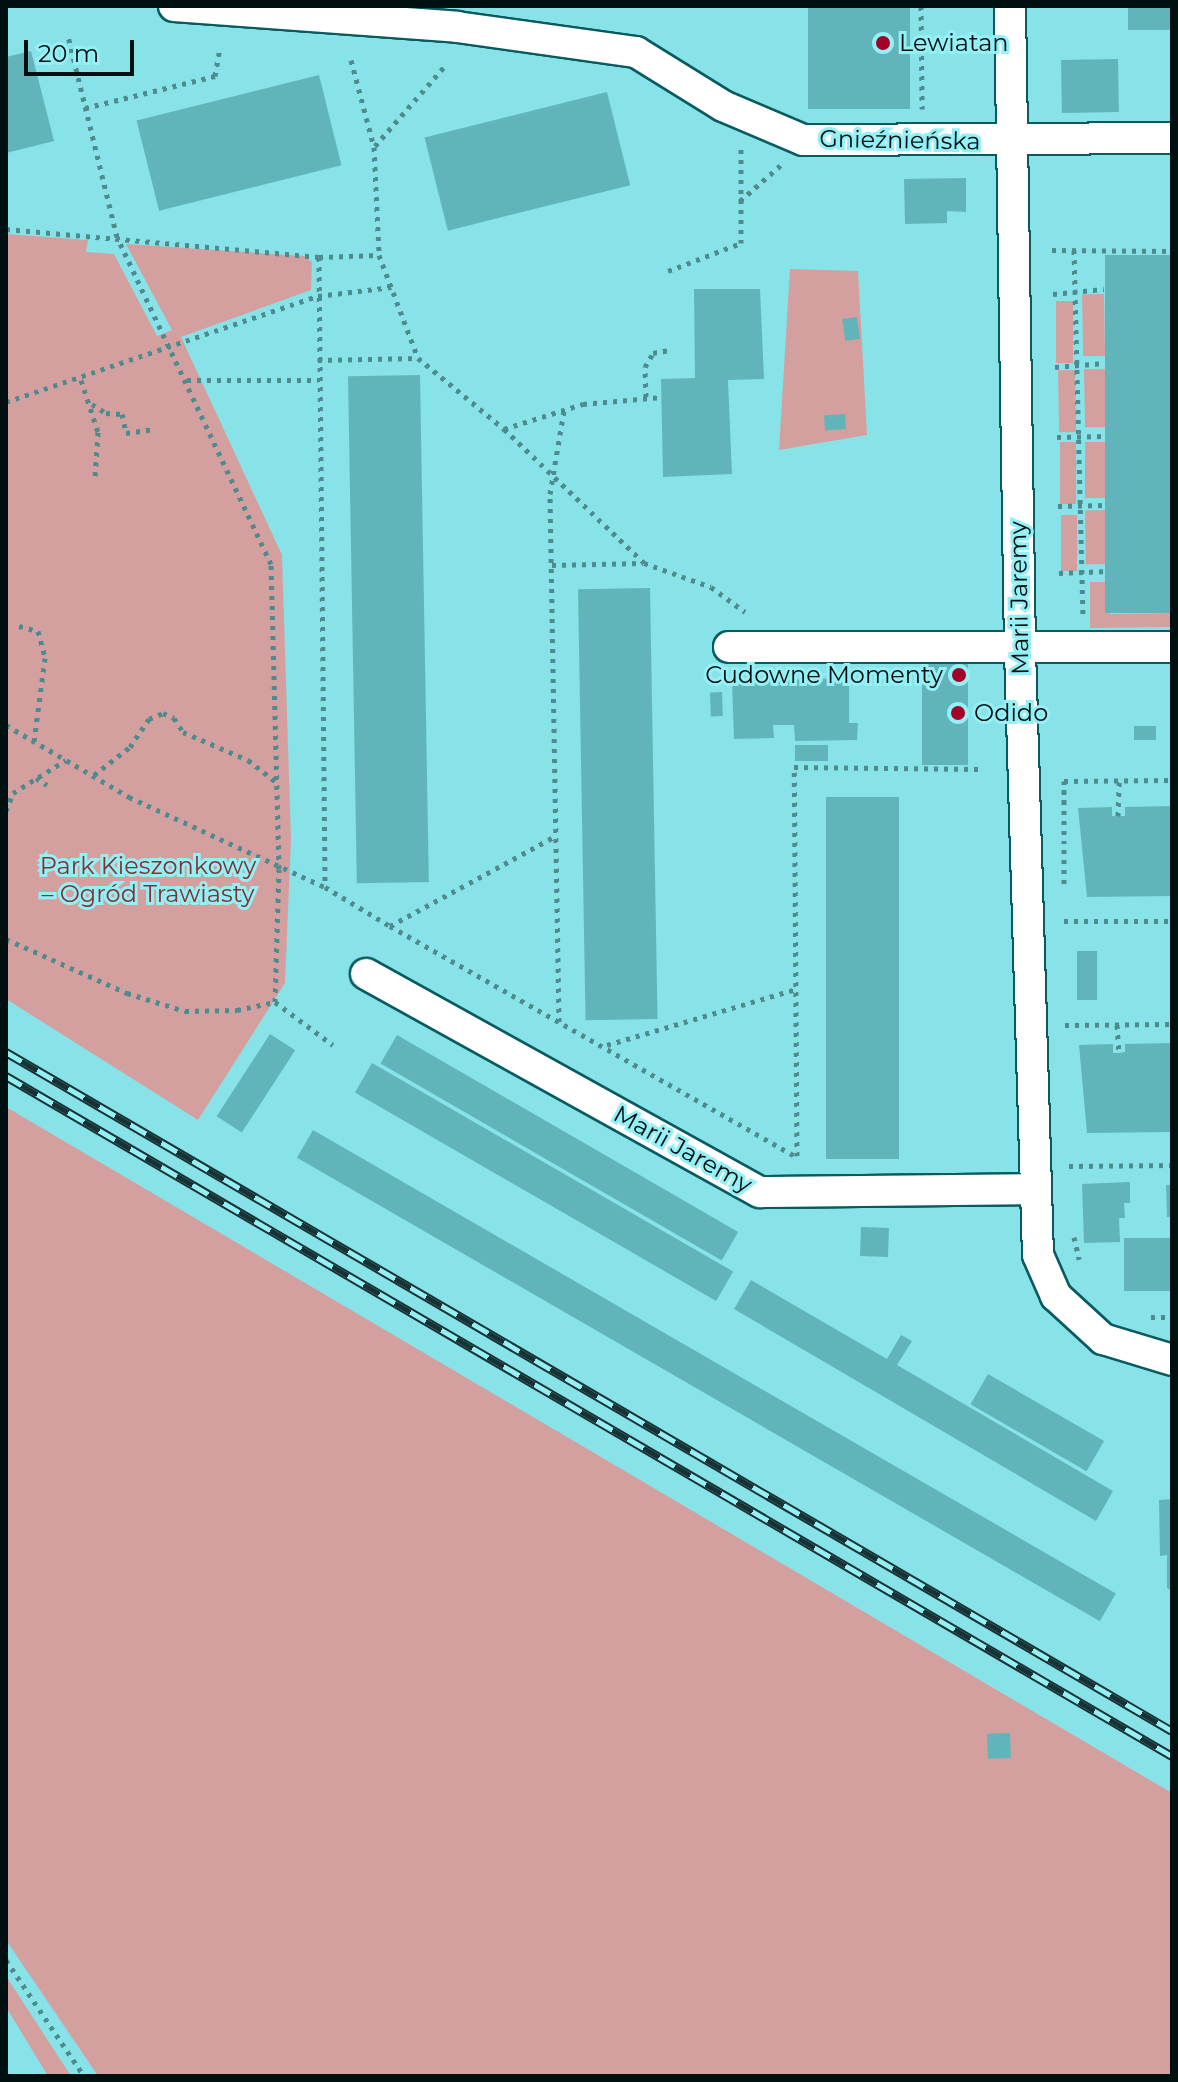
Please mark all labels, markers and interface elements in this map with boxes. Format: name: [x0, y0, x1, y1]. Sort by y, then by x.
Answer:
scale bar: [28, 24, 138, 74]
place label: Lewiatan: [899, 29, 1009, 57]
marker: Lewiatan: [874, 34, 892, 52]
text: 20 m: [38, 39, 99, 68]
street label: Gnieźnieńska: [819, 124, 981, 156]
street label: Marii Jaremy: [1003, 521, 1035, 675]
place label: Cudowne Momenty: [705, 661, 943, 689]
marker: Cudowne Momenty: [950, 666, 968, 684]
place label: Odido: [974, 699, 1048, 727]
marker: Odido: [949, 704, 967, 722]
park label: Park Kieszonkowy – Ogród Trawiasty: [40, 852, 256, 908]
street label: Marii Jaremy: [609, 1099, 757, 1199]

